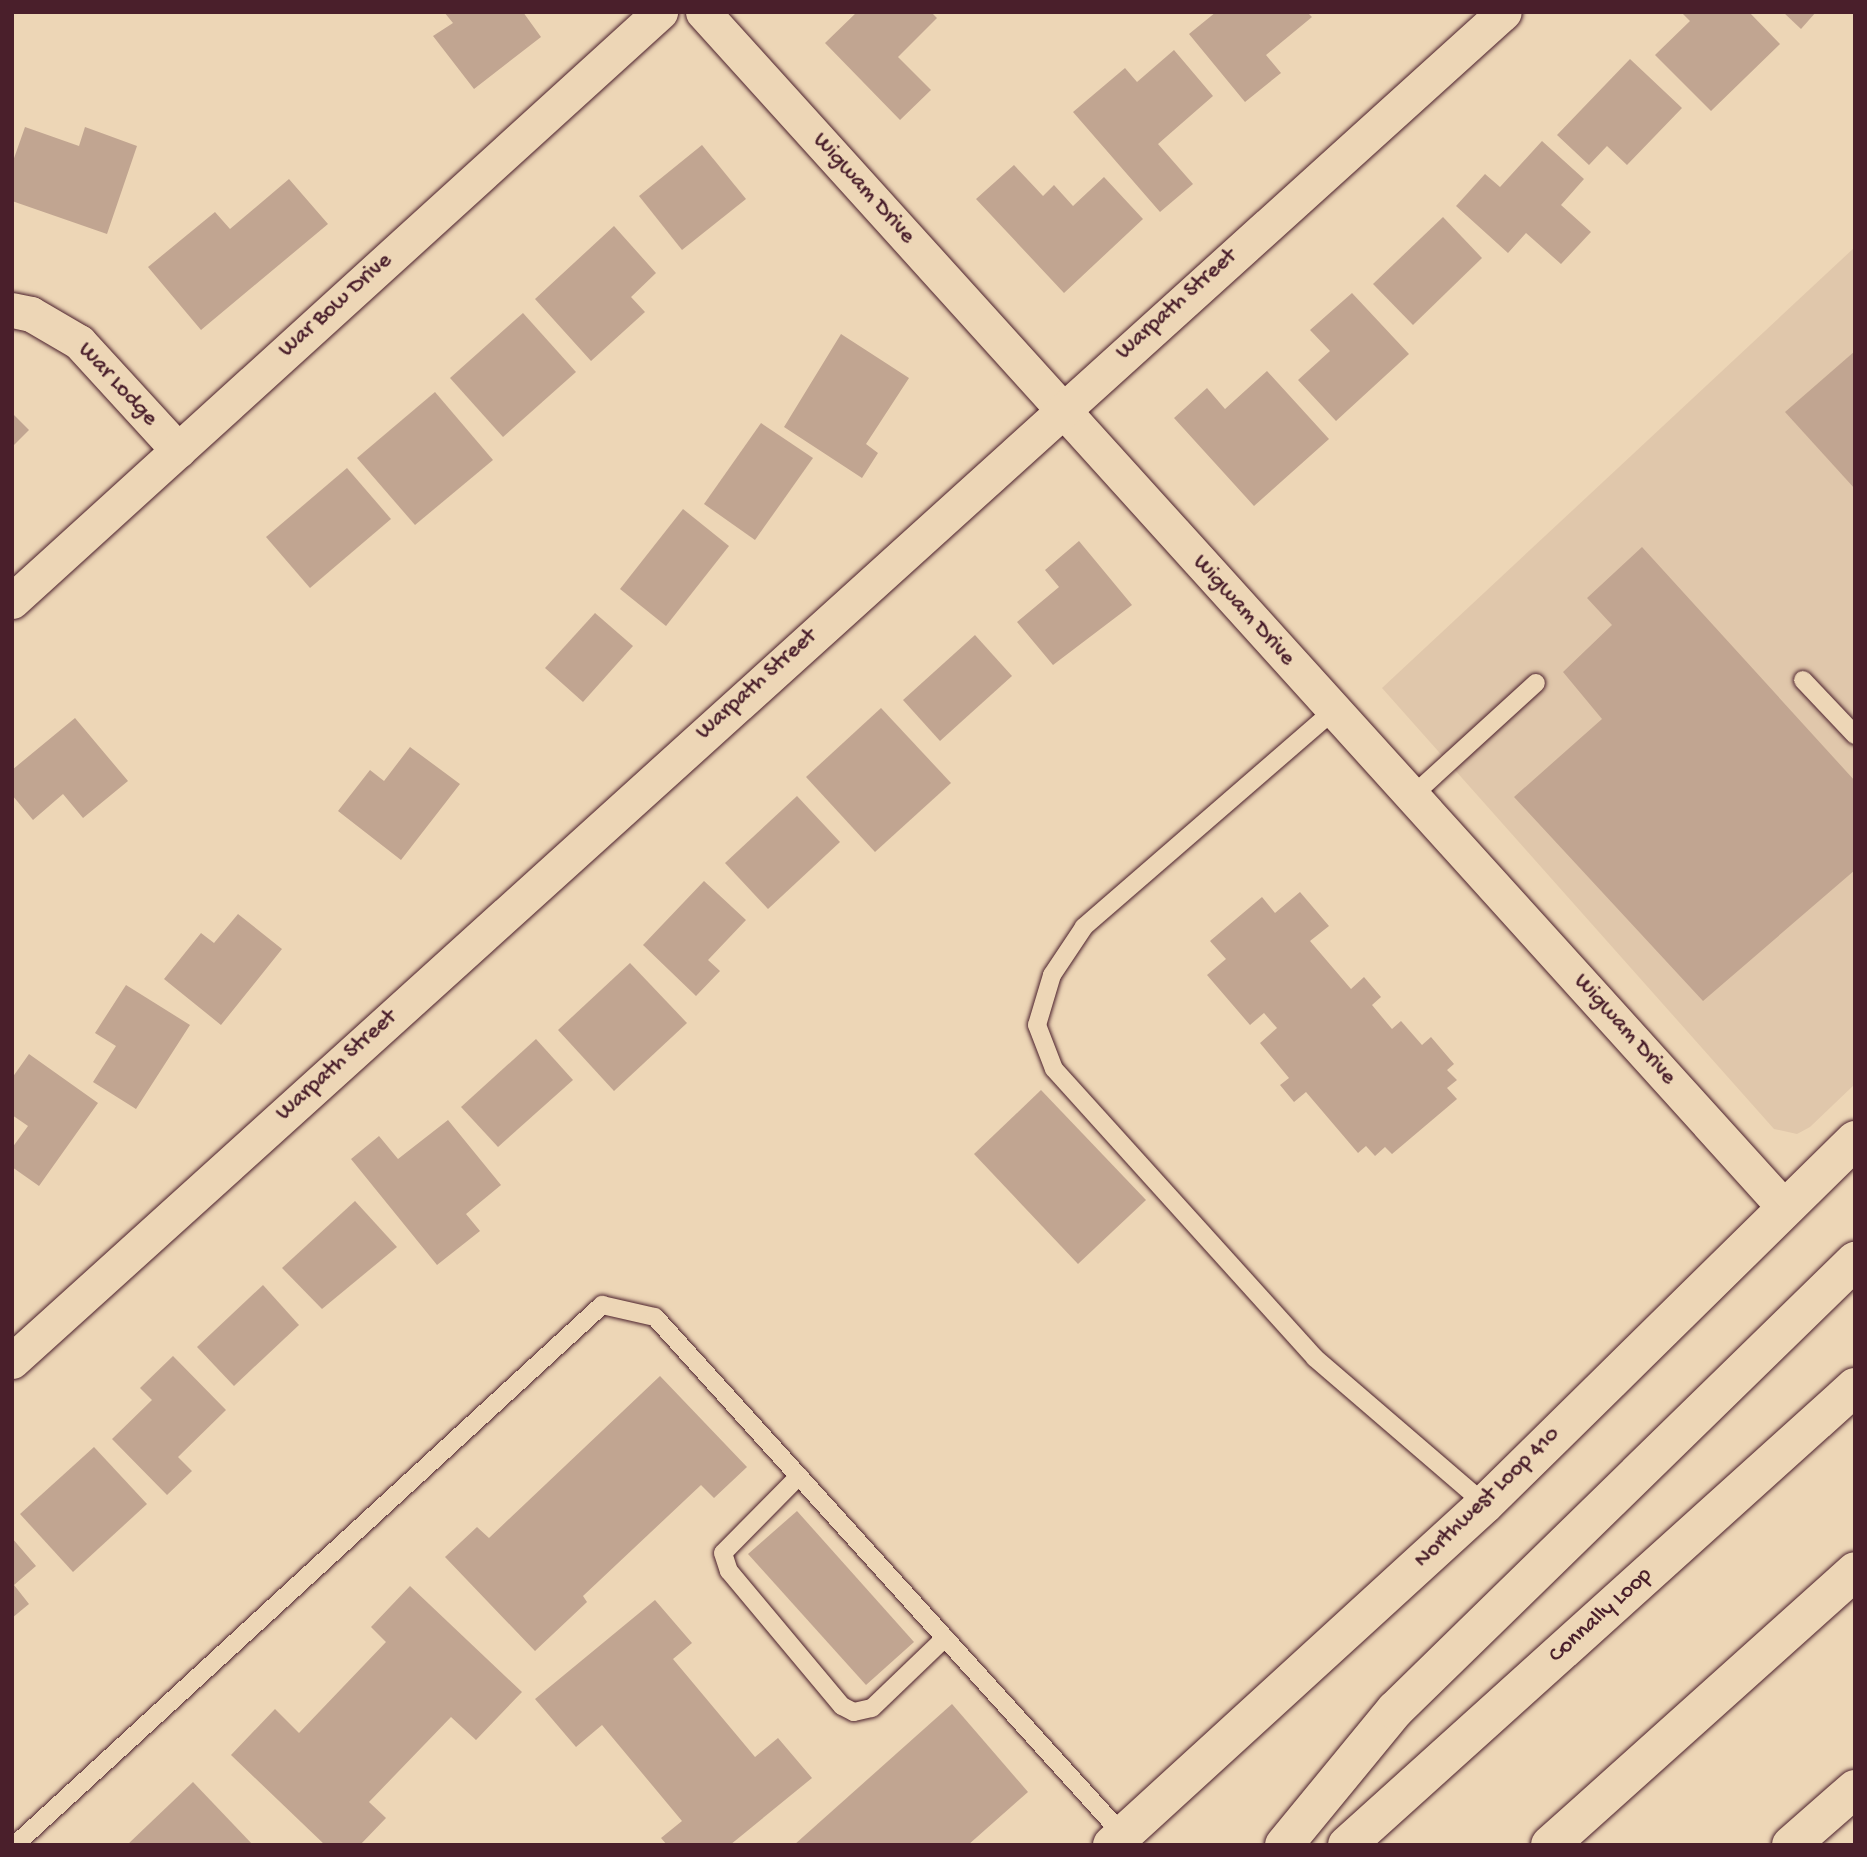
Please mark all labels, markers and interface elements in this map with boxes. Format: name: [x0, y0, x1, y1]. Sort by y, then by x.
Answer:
street label: Wigwam Drive: [806, 128, 920, 250]
street label: Warpath Street: [1111, 244, 1243, 366]
street label: War Bow Drive: [274, 248, 398, 364]
street label: War Lodge: [71, 337, 163, 433]
street label: Wigwam Drive: [1186, 550, 1300, 672]
street label: Warpath Street: [691, 624, 823, 746]
street label: Wigwam Drive: [1567, 969, 1681, 1091]
street label: Warpath Street: [271, 1005, 403, 1127]
street label: Northwest Loop 410: [1409, 1421, 1567, 1575]
street label: Connally Loop: [1544, 1562, 1658, 1670]

